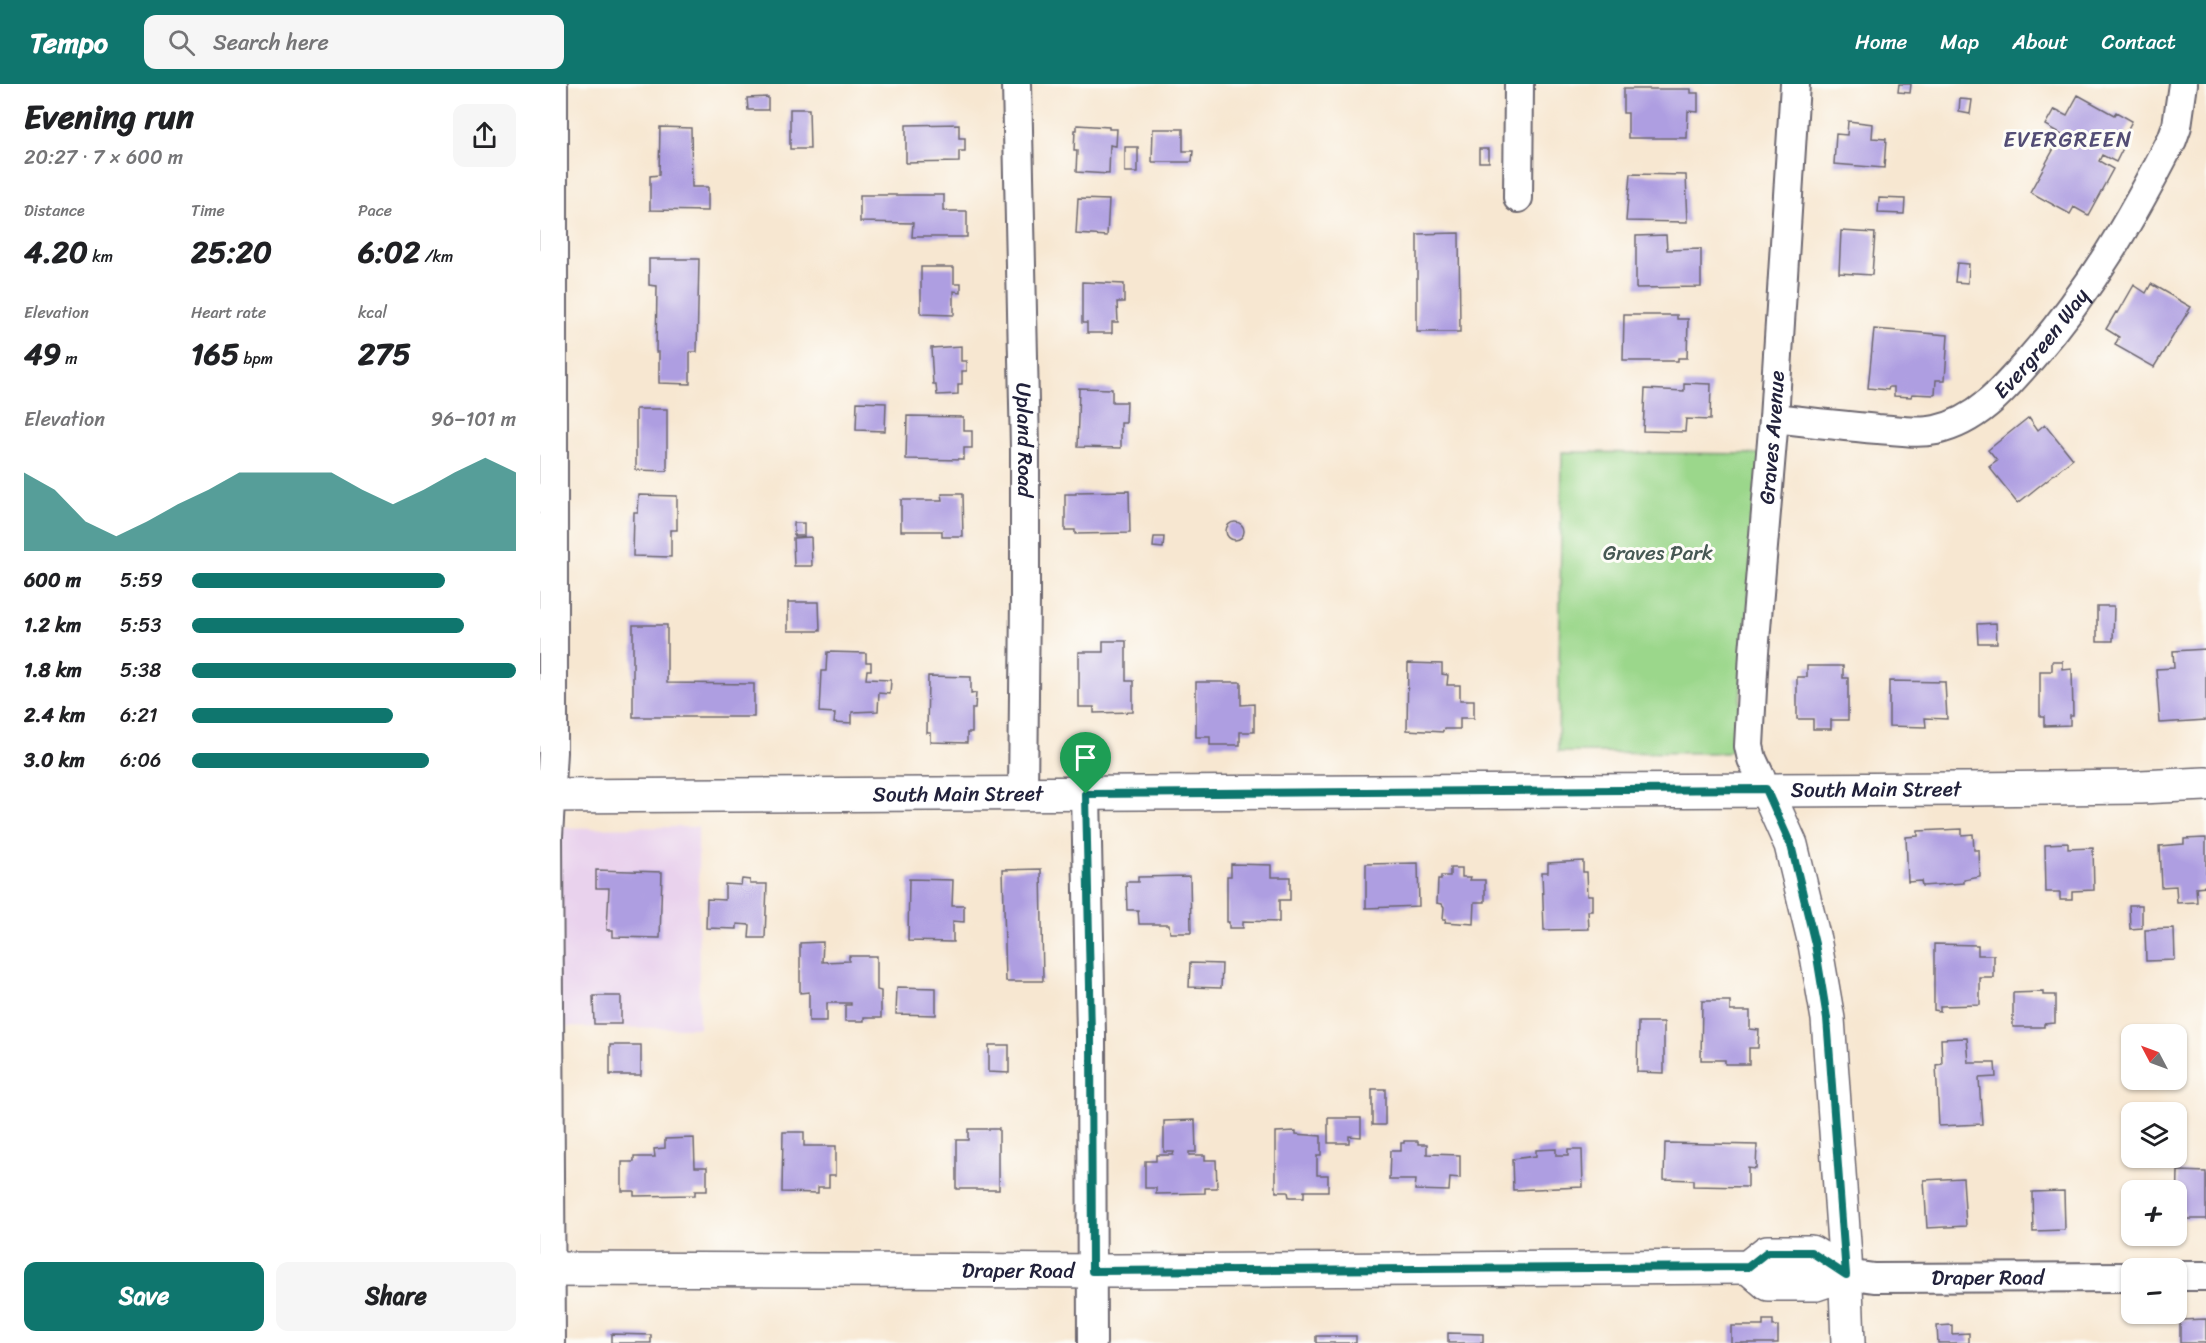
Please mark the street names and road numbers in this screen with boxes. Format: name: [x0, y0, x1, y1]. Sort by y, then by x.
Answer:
street label: Evergreen Way: [1984, 280, 2099, 408]
street label: Graves Avenue: [1748, 369, 1796, 506]
street label: Upland Road: [1005, 382, 1044, 499]
street label: South Main Street: [1791, 770, 1963, 809]
street label: South Main Street: [873, 775, 1045, 813]
street label: Draper Road: [962, 1251, 1076, 1290]
street label: Draper Road: [1931, 1258, 2046, 1297]

